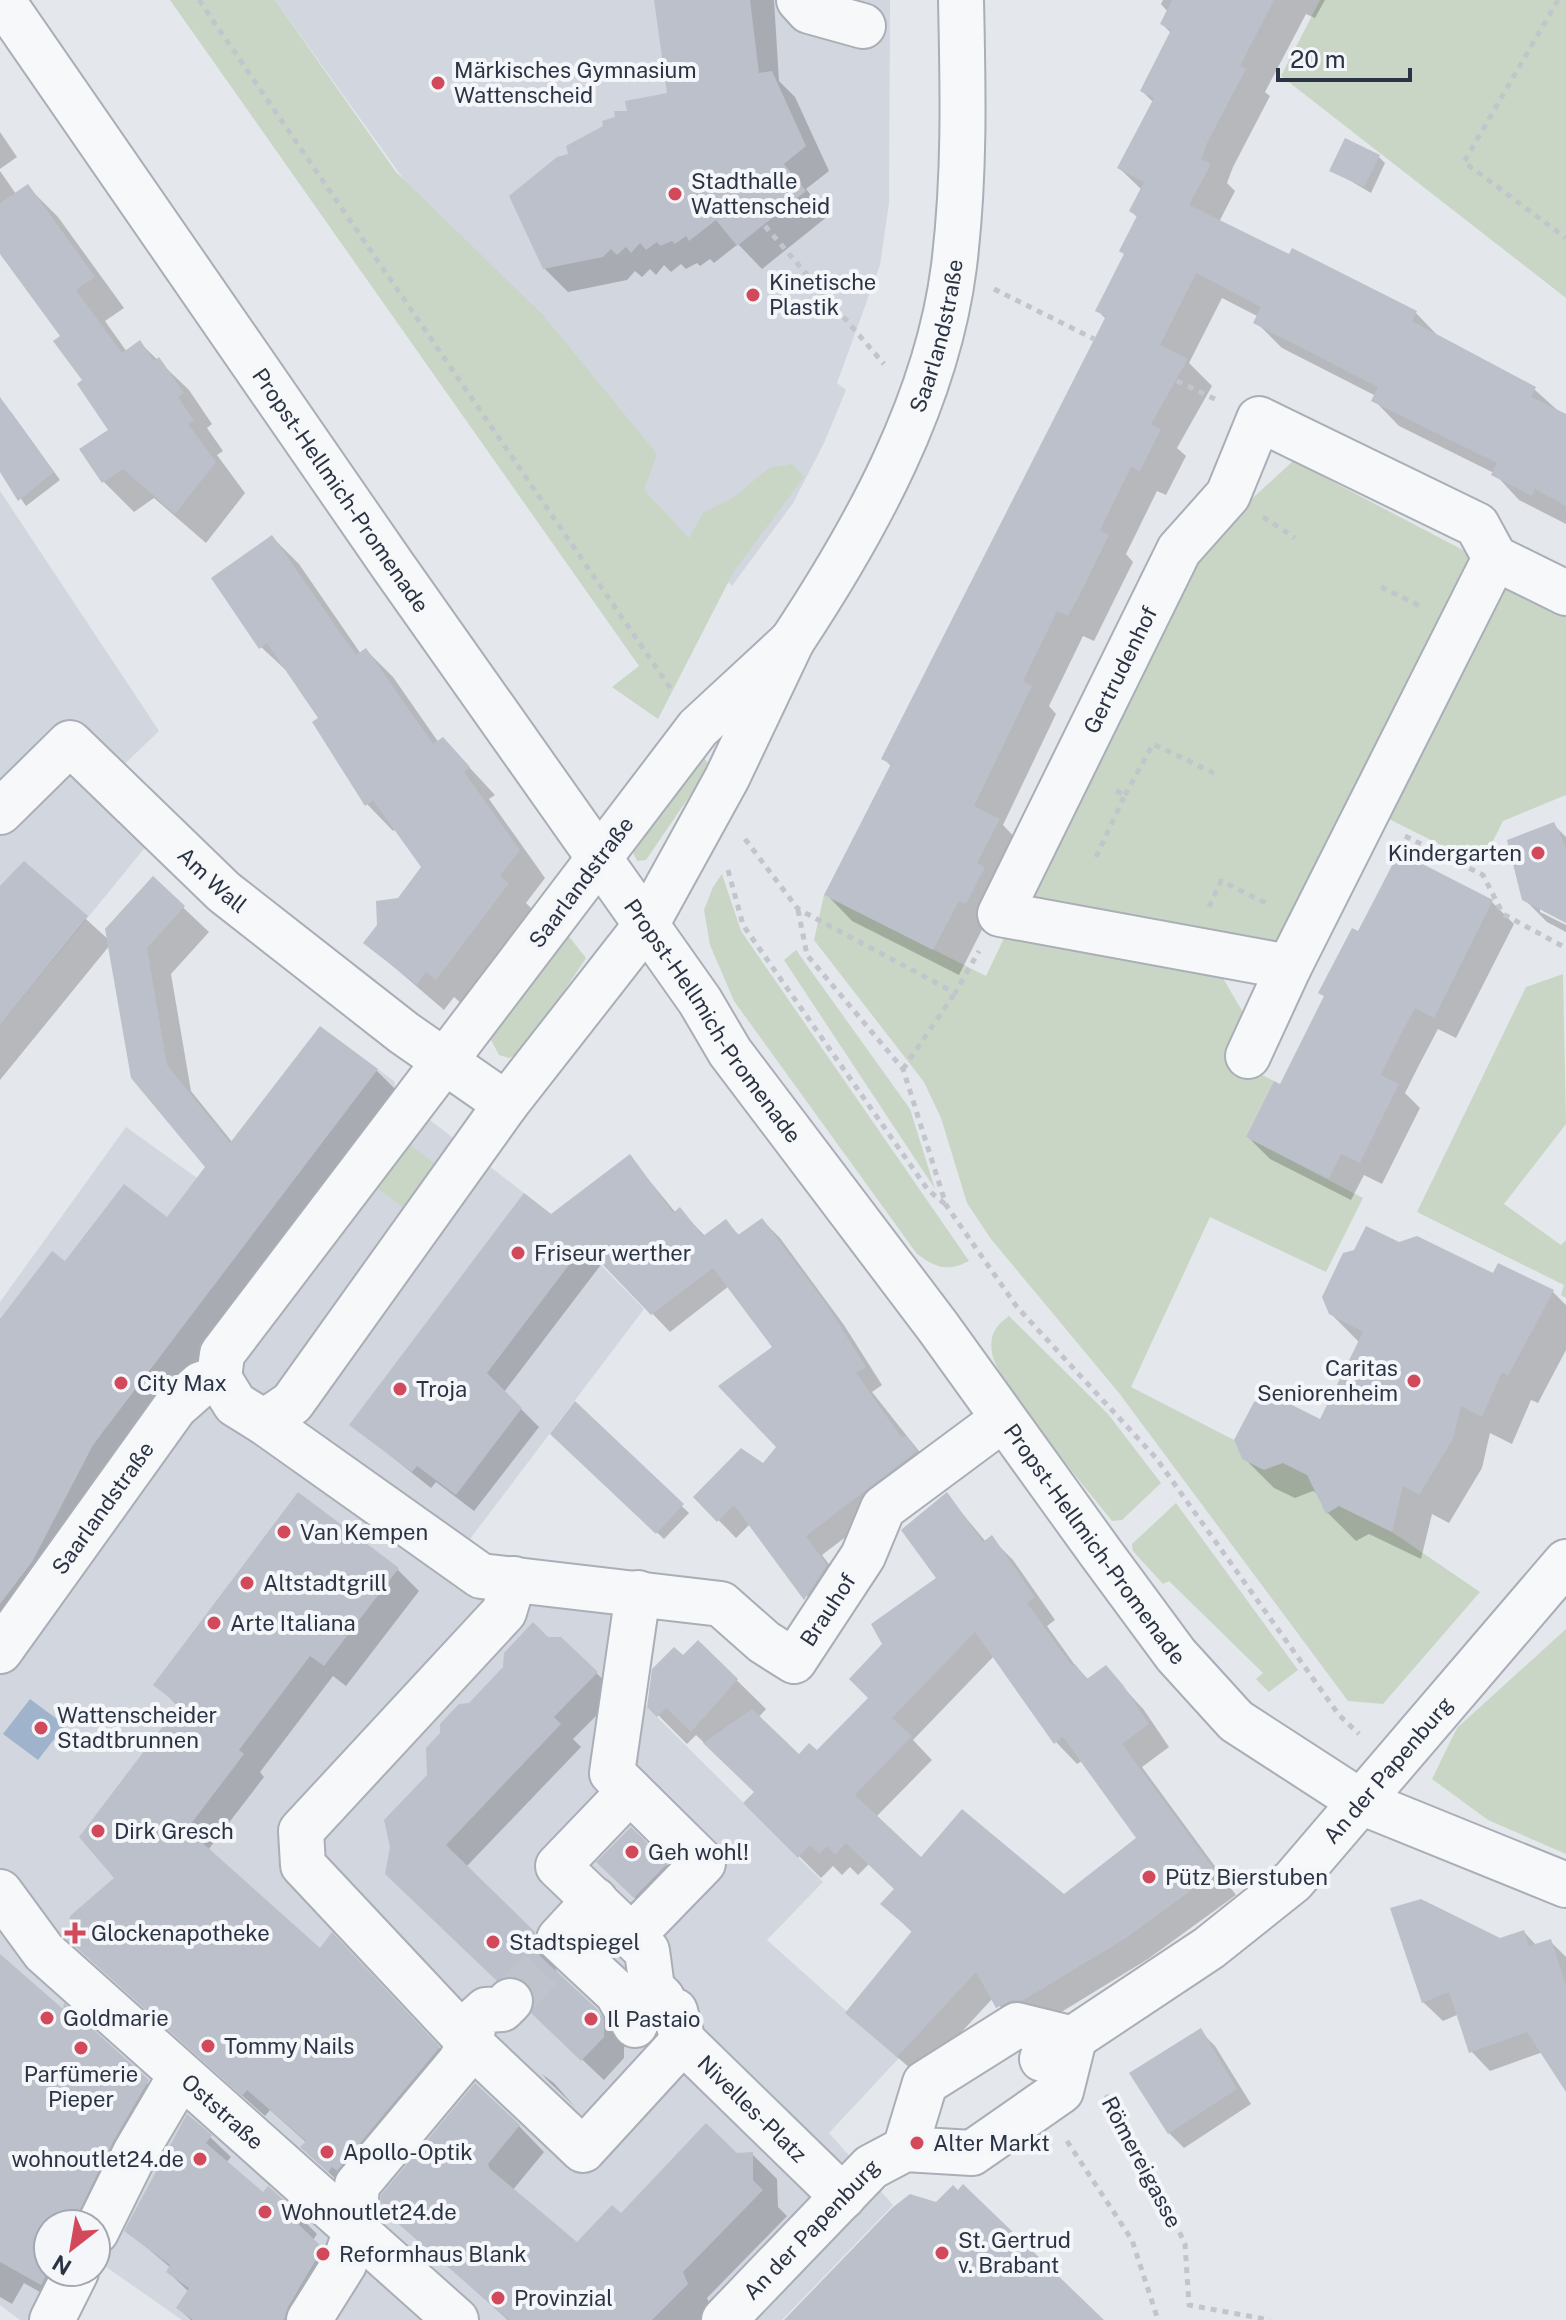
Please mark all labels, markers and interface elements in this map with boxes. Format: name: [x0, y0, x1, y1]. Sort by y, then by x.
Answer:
scale bar: [1278, 32, 1410, 82]
text: 20 m: [1290, 45, 1346, 73]
place label: Märkisches Gymnasium Wattenscheid: [454, 57, 697, 108]
marker: Märkisches Gymnasium Wattenscheid: [429, 74, 447, 92]
place label: Stadthalle Wattenscheid: [691, 168, 830, 219]
marker: Stadthalle Wattenscheid: [666, 185, 684, 203]
street label: Saarlandstraße: [904, 258, 968, 416]
place label: Kinetische Plastik: [769, 269, 876, 320]
marker: Kinetische Plastik: [744, 286, 762, 304]
street label: Propst-Hellmich-Promenade: [247, 363, 435, 617]
street label: Gertrudenhof: [1078, 602, 1162, 738]
street label: Saarlandstraße: [523, 811, 639, 953]
place label: Kindergarten: [1388, 840, 1522, 866]
street label: Am Wall: [173, 842, 252, 918]
marker: Kindergarten: [1529, 844, 1547, 862]
street label: Propst-Hellmich-Promenade: [619, 894, 807, 1148]
place label: Friseur werther: [534, 1240, 691, 1266]
marker: Friseur werther: [509, 1244, 527, 1262]
place label: Caritas Seniorenheim: [1257, 1355, 1398, 1406]
place label: City Max: [137, 1370, 227, 1396]
marker: Caritas Seniorenheim: [1405, 1372, 1423, 1390]
marker: City Max: [112, 1374, 130, 1392]
place label: Troja: [416, 1376, 467, 1402]
marker: Troja: [391, 1380, 409, 1398]
street label: Propst-Hellmich-Promenade: [999, 1418, 1191, 1670]
street label: Saarlandstraße: [46, 1436, 159, 1580]
place label: Van Kempen: [300, 1519, 428, 1545]
marker: Van Kempen: [275, 1523, 293, 1541]
street label: Brauhof: [794, 1568, 861, 1651]
place label: Altstadtgrill: [263, 1570, 387, 1596]
marker: Altstadtgrill: [238, 1574, 256, 1592]
place label: Arte Italiana: [230, 1610, 356, 1636]
marker: Arte Italiana: [205, 1614, 223, 1632]
street label: An der Papenburg: [1318, 1691, 1458, 1849]
place label: Wattenscheider Stadtbrunnen: [57, 1702, 217, 1753]
marker: Wattenscheider Stadtbrunnen: [32, 1719, 50, 1737]
place label: Dirk Gresch: [114, 1818, 234, 1844]
marker: Dirk Gresch: [89, 1822, 107, 1840]
place label: Geh wohl!: [648, 1839, 749, 1865]
marker: Geh wohl!: [623, 1843, 641, 1861]
place label: Pütz Bierstuben: [1165, 1864, 1328, 1890]
marker: Pütz Bierstuben: [1140, 1868, 1158, 1886]
place label: Glockenapotheke: [91, 1920, 270, 1946]
marker: Glockenapotheke: [66, 1924, 84, 1942]
place label: Stadtspiegel: [509, 1929, 640, 1955]
marker: Stadtspiegel: [484, 1933, 502, 1951]
place label: Goldmarie: [63, 2005, 169, 2031]
place label: Il Pastaio: [607, 2006, 701, 2032]
marker: Goldmarie: [38, 2009, 56, 2027]
marker: Il Pastaio: [582, 2010, 600, 2028]
place label: Tommy Nails: [224, 2033, 354, 2059]
marker: Tommy Nails: [199, 2037, 217, 2055]
marker: Parfümerie Pieper: [72, 2039, 90, 2057]
street label: Nivelles-Platz: [693, 2050, 812, 2168]
place label: Parfümerie Pieper: [24, 2061, 138, 2112]
street label: Oststraße: [176, 2068, 269, 2155]
street label: Römereigasse: [1097, 2092, 1187, 2232]
place label: Alter Markt: [933, 2130, 1050, 2156]
marker: Alter Markt: [908, 2134, 926, 2152]
place label: Apollo-Optik: [343, 2139, 473, 2165]
marker: Apollo-Optik: [318, 2143, 336, 2161]
place label: wohnoutlet24.de: [11, 2146, 184, 2172]
marker: wohnoutlet24.de: [191, 2150, 209, 2168]
street label: An der Papenburg: [738, 2153, 885, 2305]
place label: Wohnoutlet24.de: [281, 2199, 457, 2225]
marker: Wohnoutlet24.de: [256, 2203, 274, 2221]
north arrow: [32, 2208, 112, 2288]
place label: St. Gertrud v. Brabant: [958, 2227, 1071, 2278]
place label: Reformhaus Blank: [339, 2241, 527, 2267]
marker: St. Gertrud v. Brabant: [933, 2244, 951, 2262]
marker: Reformhaus Blank: [314, 2245, 332, 2263]
text: N: [48, 2250, 76, 2281]
place label: Provinzial: [514, 2285, 613, 2311]
marker: Provinzial: [489, 2289, 507, 2307]

